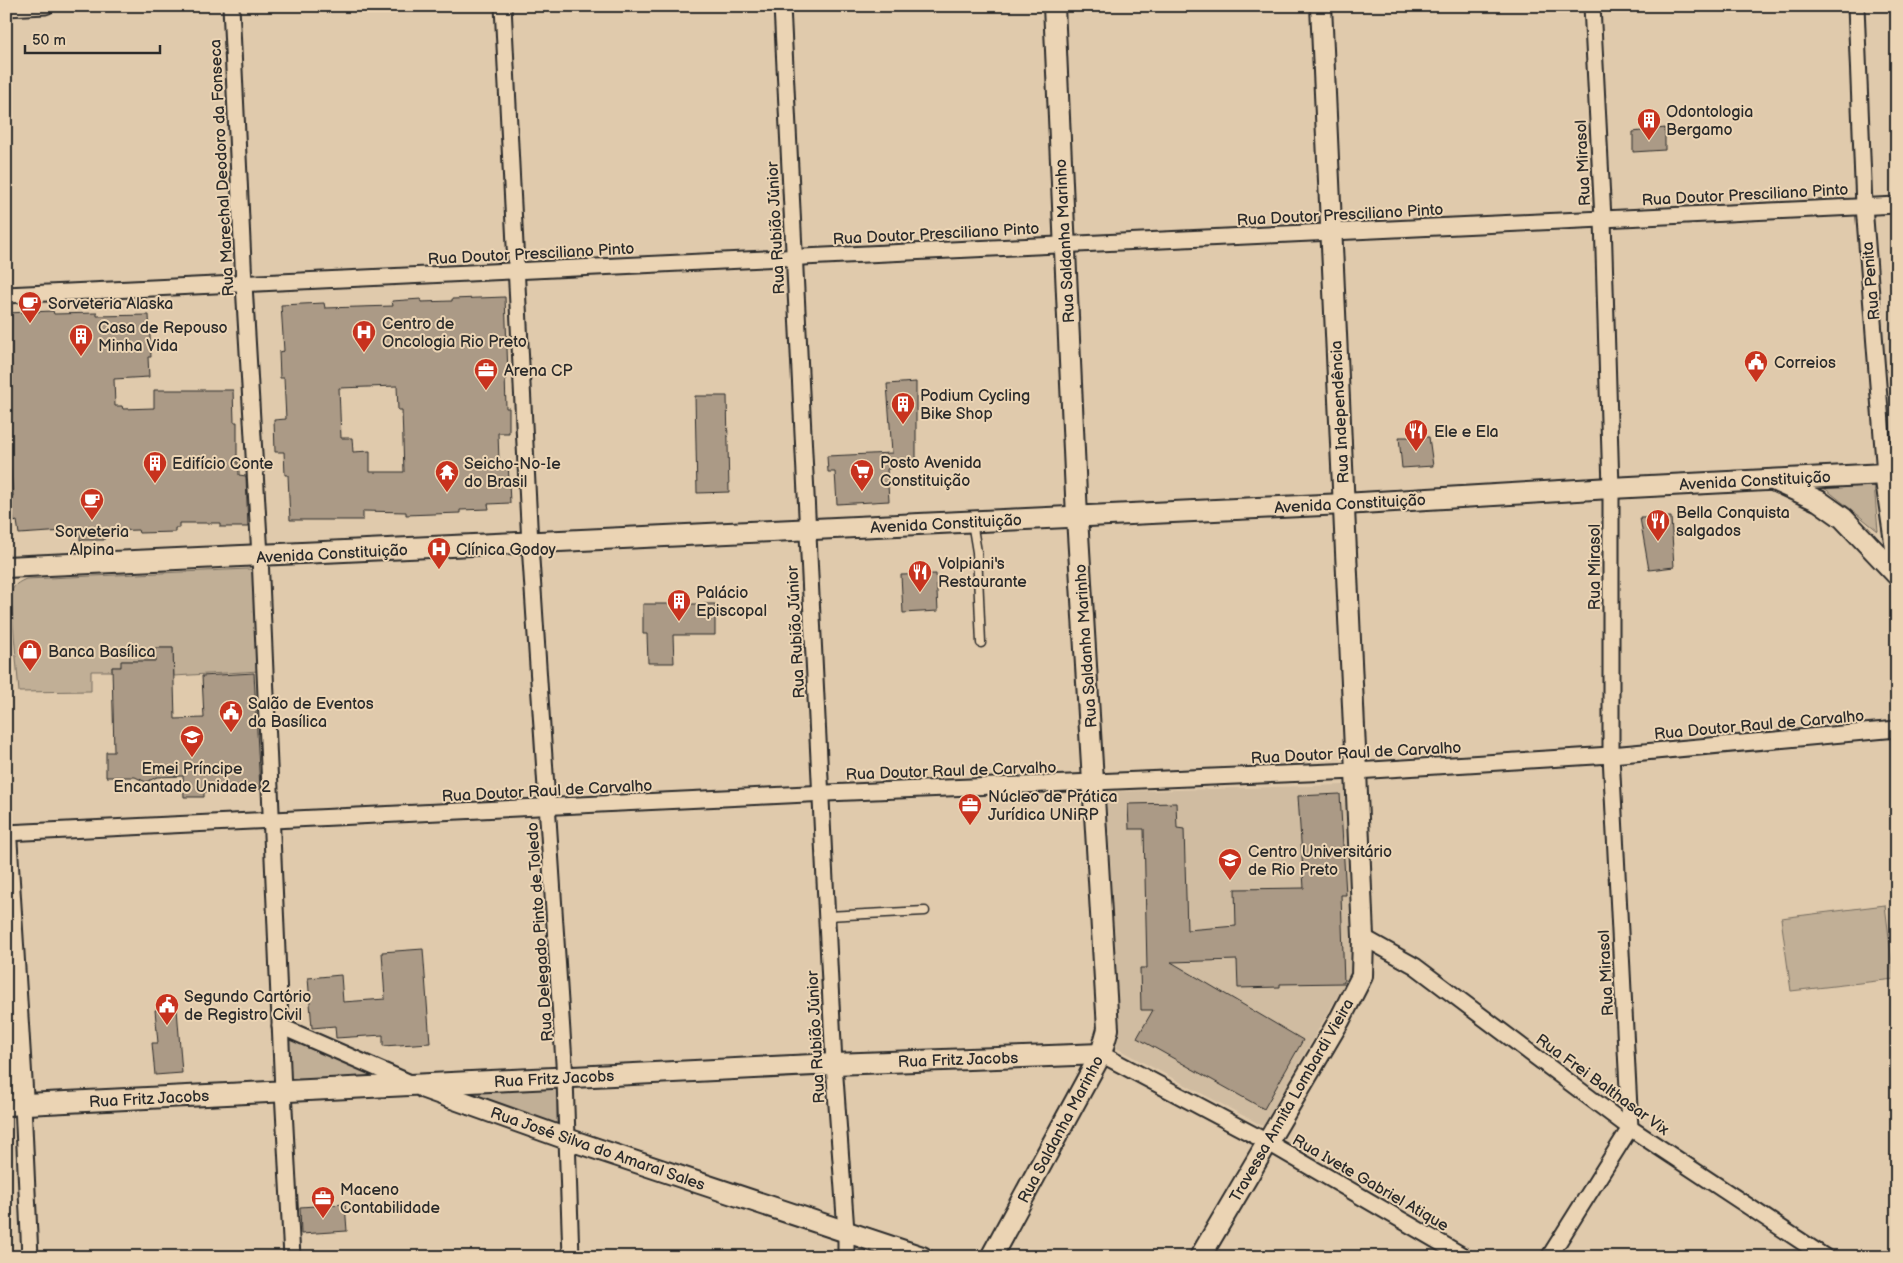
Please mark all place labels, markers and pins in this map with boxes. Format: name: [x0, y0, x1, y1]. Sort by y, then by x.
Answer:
place label: Odontologia Bergamo: [1666, 103, 1753, 140]
building icon: Odontologia Bergamo: [1636, 107, 1662, 141]
cafe icon: Sorveteria Alaska: [17, 290, 43, 324]
place label: Sorveteria Alaska: [48, 295, 173, 314]
place label: Centro de Oncologia Rio Preto: [382, 315, 527, 352]
place label: Casa de Repouso Minha Vida: [98, 319, 228, 356]
hospital icon: Centro de Oncologia Rio Preto: [351, 319, 377, 353]
building icon: Casa de Repouso Minha Vida: [68, 323, 94, 357]
public building icon: Correios: [1743, 349, 1769, 383]
place label: Correios: [1774, 354, 1836, 373]
office icon: Arena CP: [473, 357, 499, 391]
place label: Arena CP: [504, 362, 573, 381]
place label: Podium Cycling Bike Shop: [920, 387, 1030, 424]
building icon: Podium Cycling Bike Shop: [890, 391, 916, 425]
restaurant icon: Ele e Ela: [1403, 418, 1429, 452]
place label: Ele e Ela: [1434, 423, 1499, 442]
building icon: Edifício Conte: [142, 450, 168, 484]
place label: Posto Avenida Constituição: [880, 454, 982, 491]
place label: Edifício Conte: [172, 455, 274, 474]
place label: Seicho-No-Ie do Brasil: [464, 455, 561, 492]
supermarket icon: Posto Avenida Constituição: [849, 458, 875, 492]
temple icon: Seicho-No-Ie do Brasil: [434, 459, 460, 493]
cafe icon: Sorveteria Alpina: [79, 487, 105, 521]
place label: Bella Conquista salgados: [1676, 504, 1790, 541]
restaurant icon: Bella Conquista salgados: [1645, 508, 1671, 542]
place label: Sorveteria Alpina: [55, 523, 129, 560]
hospital icon: Clínica Godoy: [426, 536, 452, 570]
place label: Clínica Godoy: [456, 541, 557, 560]
place label: Volpiani's Restaurante: [938, 555, 1027, 592]
restaurant icon: Volpiani's Restaurante: [907, 559, 933, 593]
place label: Palácio Episcopal: [696, 584, 767, 621]
building icon: Palácio Episcopal: [666, 588, 692, 622]
shop icon: Banca Basílica: [17, 638, 43, 672]
place label: Banca Basílica: [48, 643, 156, 662]
place label: Salão de Eventos da Basílica: [248, 695, 374, 732]
public building icon: Salão de Eventos da Basílica: [218, 699, 244, 733]
school or university icon: Emei Príncipe Encantado Unidade 2: [179, 724, 205, 758]
place label: Emei Príncipe Encantado Unidade 2: [113, 760, 271, 797]
place label: Núcleo de Prática Jurídica UNiRP: [988, 788, 1117, 825]
office icon: Núcleo de Prática Jurídica UNiRP: [957, 792, 983, 826]
place label: Centro Universitário de Rio Preto: [1248, 843, 1392, 880]
school or university icon: Centro Universitário de Rio Preto: [1217, 847, 1243, 881]
place label: Segundo Cartório de Registro Civil: [184, 988, 311, 1025]
public building icon: Segundo Cartório de Registro Civil: [154, 992, 180, 1026]
place label: Maceno Contabilidade: [340, 1181, 440, 1218]
office icon: Maceno Contabilidade: [310, 1185, 336, 1219]

